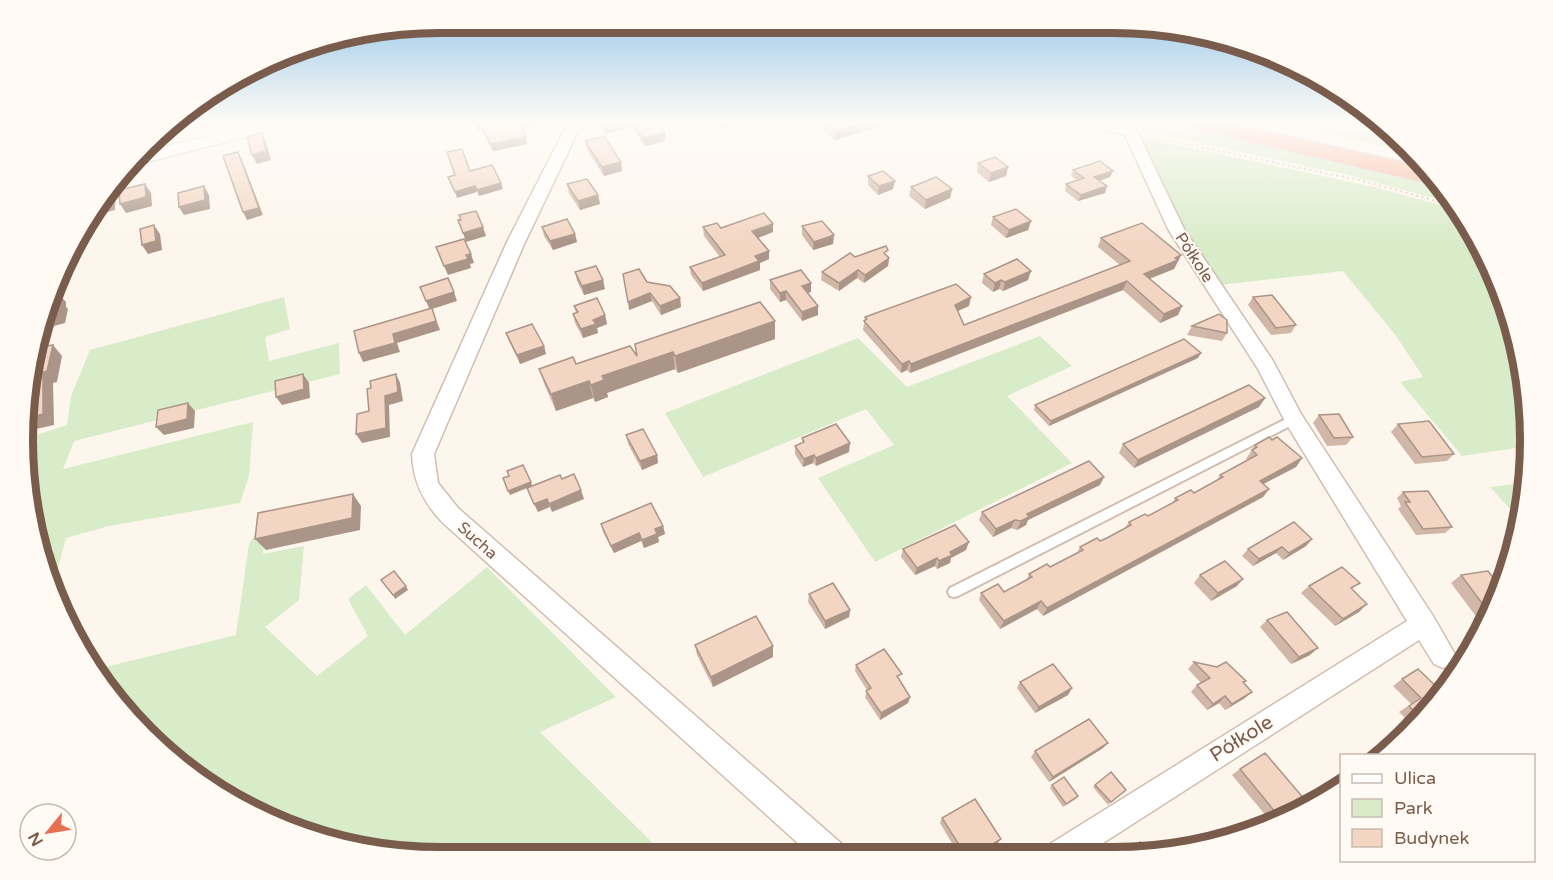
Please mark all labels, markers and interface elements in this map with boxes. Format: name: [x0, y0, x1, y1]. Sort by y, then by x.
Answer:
street label: Półkole: [1171, 229, 1218, 286]
street label: Sucha: [453, 518, 501, 564]
street label: Półkole: [1206, 710, 1277, 767]
legend: [1340, 754, 1535, 862]
text: Ulica: [1394, 767, 1436, 789]
text: Park: [1394, 797, 1433, 819]
north arrow: [18, 802, 78, 862]
text: Budynek: [1394, 827, 1469, 849]
text: N: [24, 828, 48, 850]

